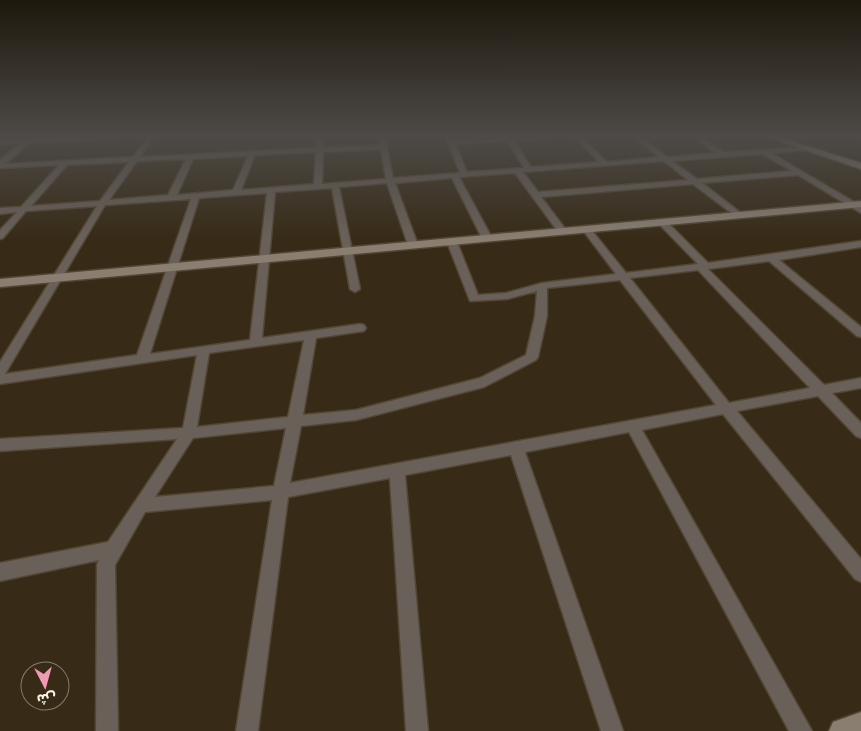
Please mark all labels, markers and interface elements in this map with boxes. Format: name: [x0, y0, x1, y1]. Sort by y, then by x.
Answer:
north arrow: [20, 661, 70, 711]
text: ش: [36, 689, 57, 709]

